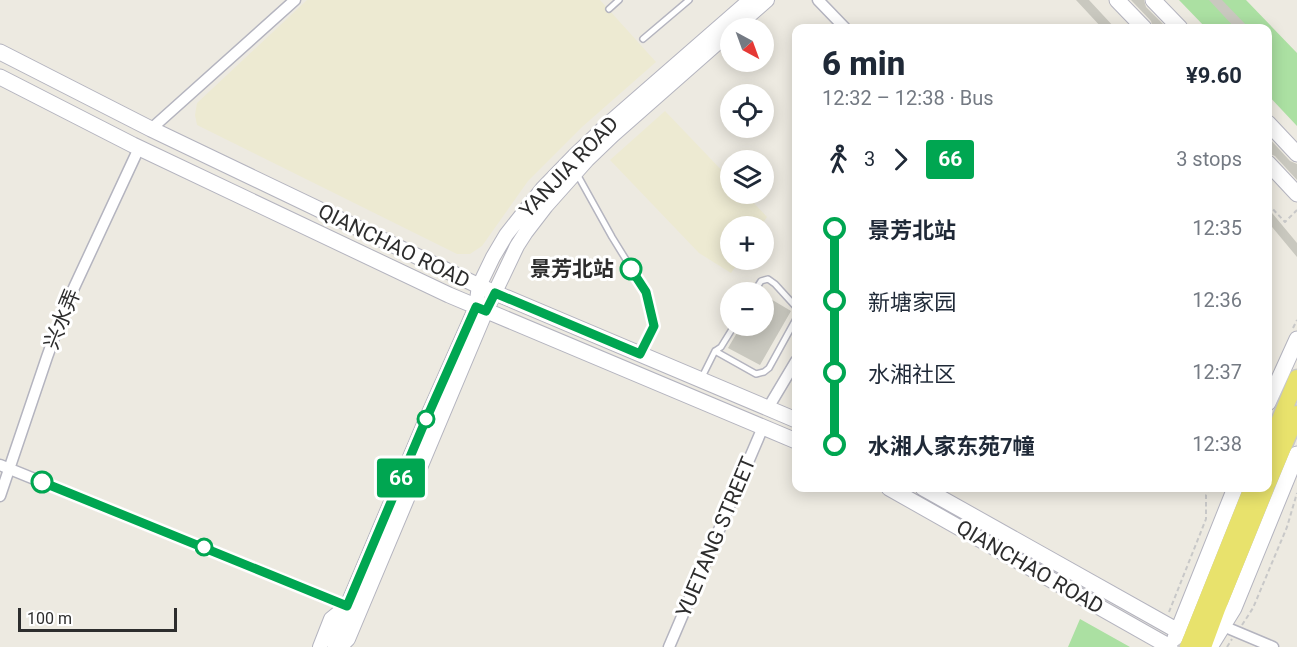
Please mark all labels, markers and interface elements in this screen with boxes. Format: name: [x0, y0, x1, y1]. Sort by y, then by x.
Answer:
north arrow: [720, 18, 774, 72]
map controls: [720, 18, 774, 336]
text: 6 min: [822, 44, 905, 83]
text: ¥9.60: [1186, 63, 1242, 88]
button: locate: [720, 84, 774, 138]
text: 12:32 – 12:38 · Bus: [822, 86, 994, 110]
street label: YANJIA ROAD: [515, 111, 623, 223]
icon: walk: [822, 143, 855, 176]
icon: forward: [884, 143, 917, 176]
text: 3: [864, 147, 875, 171]
text: 66: [938, 147, 962, 171]
text: 3 stops: [1176, 147, 1242, 171]
button: layers: [720, 150, 774, 204]
street label: QIANCHAO ROAD: [314, 199, 474, 293]
button: +: [720, 216, 774, 270]
text: 12:35: [1192, 216, 1242, 240]
text: 景芳北站: [868, 218, 956, 243]
place label: 景芳北站: [530, 257, 614, 281]
marker: 景芳北站: [620, 258, 642, 280]
button: −: [720, 282, 774, 336]
street label: 兴水弄: [39, 285, 85, 353]
text: 12:36: [1192, 288, 1242, 312]
text: 新塘家园: [868, 290, 956, 315]
text: 12:37: [1192, 360, 1242, 384]
text: 水湘社区: [868, 362, 956, 387]
unlabelled marker: [417, 410, 435, 428]
text: 12:38: [1192, 432, 1242, 456]
text: 水湘人家东苑7幢: [868, 434, 1035, 459]
street label: YUETANG STREET: [671, 453, 761, 621]
line badge: 66: [374, 458, 428, 498]
text: 66: [389, 466, 413, 490]
unlabelled marker: [31, 471, 53, 493]
street label: QIANCHAO ROAD: [952, 515, 1108, 619]
unlabelled marker: [195, 538, 213, 556]
scale bar: [18, 605, 177, 632]
text: 100 m: [27, 609, 72, 628]

